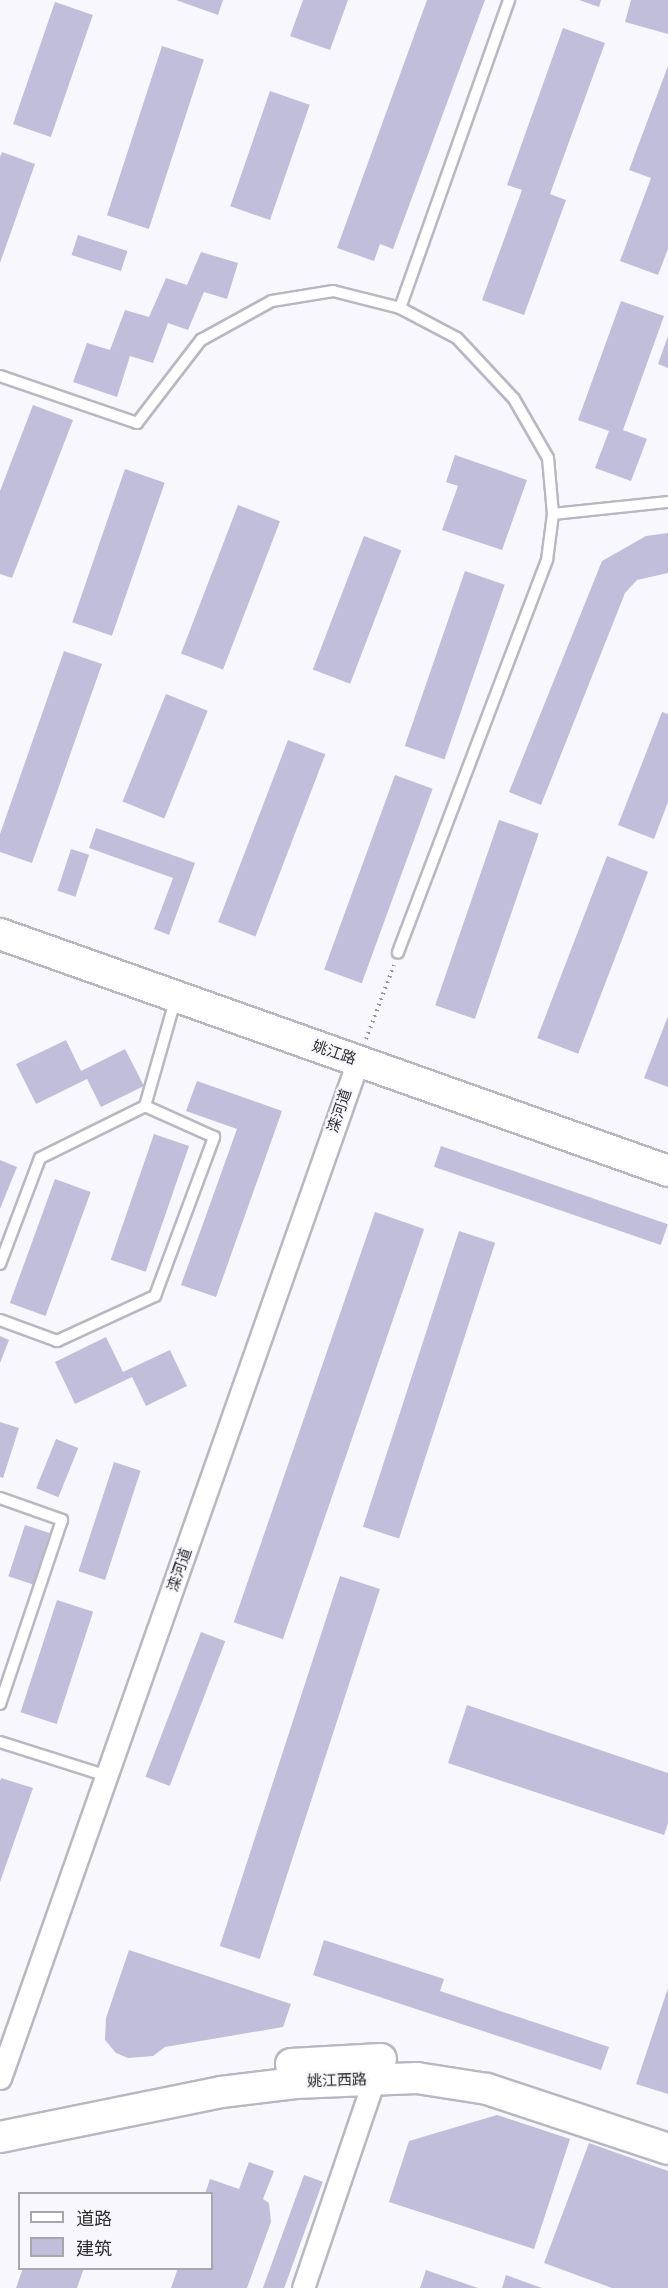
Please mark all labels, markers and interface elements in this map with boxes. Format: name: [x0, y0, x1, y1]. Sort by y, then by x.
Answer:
street label: 姚江路: [310, 1037, 358, 1069]
street label: 滦河道: [324, 1087, 356, 1135]
street label: 滦河道: [164, 1546, 196, 1594]
street label: 姚江西路: [307, 2071, 367, 2091]
legend: [18, 2192, 213, 2270]
text: 道路: [76, 2208, 112, 2230]
text: 建筑: [76, 2238, 112, 2260]

